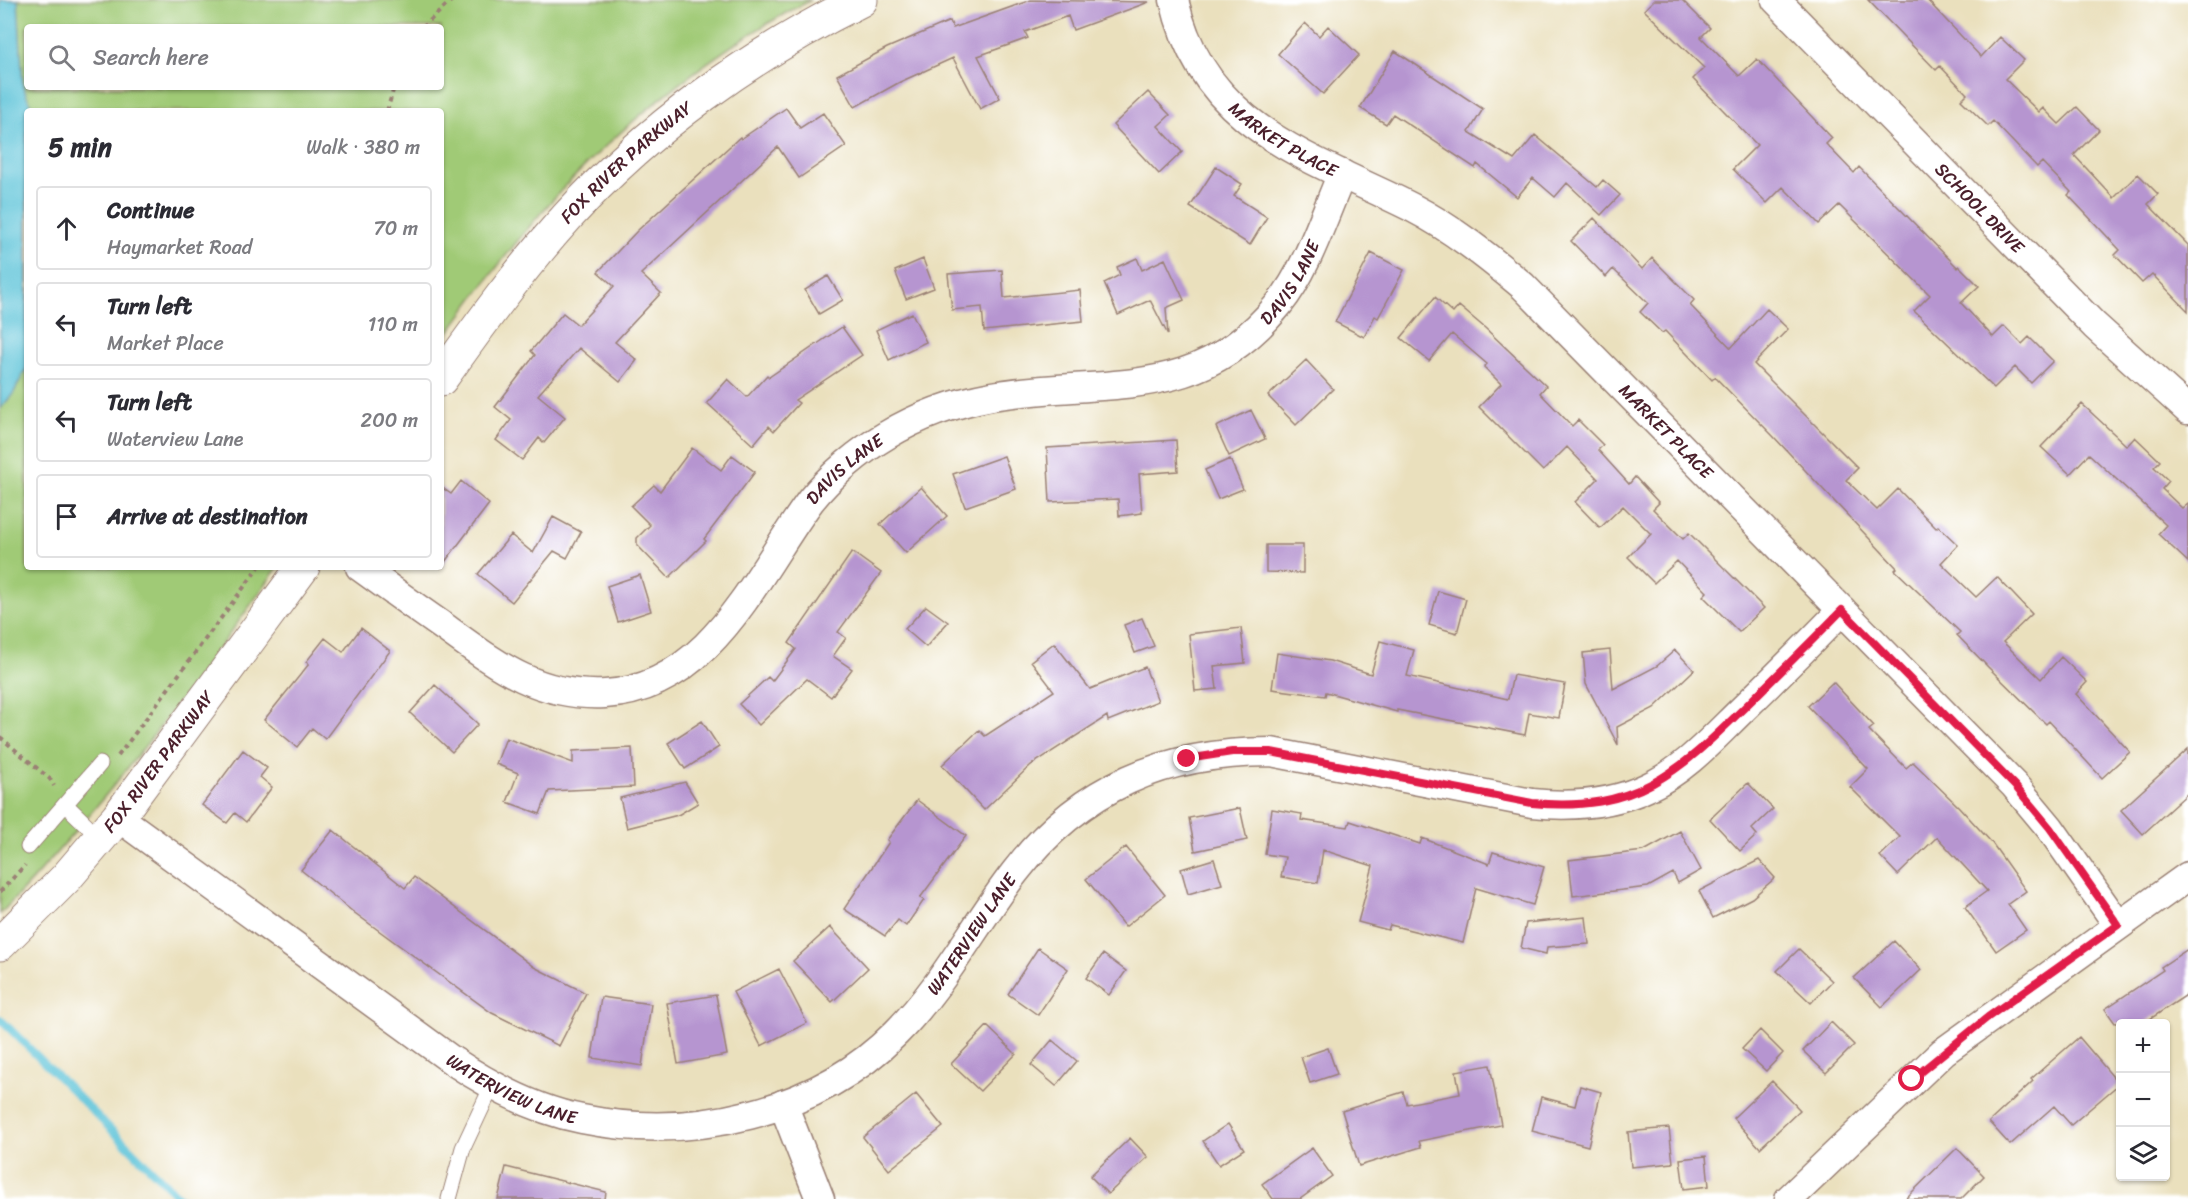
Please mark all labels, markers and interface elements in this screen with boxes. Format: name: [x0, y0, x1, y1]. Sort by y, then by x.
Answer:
search box: [24, 24, 444, 90]
text: Search here: [93, 38, 209, 77]
icon: search: [45, 41, 78, 74]
street label: FOX RIVER PARKWAY: [552, 92, 700, 231]
street label: MARKET PLACE: [1221, 93, 1344, 187]
text: 5 min: [48, 124, 112, 170]
text: Walk · 380 m: [306, 130, 420, 165]
street label: SCHOOL DRIVE: [1927, 155, 2033, 262]
text: Continue: [107, 191, 195, 230]
text: 70 m: [373, 211, 418, 246]
icon: ahead: [50, 212, 83, 245]
text: Haymarket Road: [107, 230, 252, 265]
street label: DAVIS LANE: [1252, 234, 1329, 333]
text: Turn left: [107, 287, 192, 326]
text: 110 m: [368, 307, 418, 342]
icon: left: [50, 308, 83, 341]
text: Market Place: [107, 326, 224, 361]
street label: MARKET PLACE: [1611, 376, 1722, 488]
text: Turn left: [107, 383, 192, 422]
text: 200 m: [361, 403, 418, 438]
icon: left: [50, 404, 83, 437]
text: Waterview Lane: [107, 422, 244, 457]
street label: DAVIS LANE: [797, 424, 891, 512]
text: Arrive at destination: [107, 497, 308, 536]
icon: arrive: [50, 500, 83, 533]
street label: FOX RIVER PARKWAY: [95, 683, 223, 840]
route end: [1173, 745, 1199, 771]
street label: WATERVIEW LANE: [918, 866, 1025, 1002]
map controls: [2116, 1019, 2170, 1181]
button: +: [2116, 1019, 2170, 1073]
street label: WATERVIEW LANE: [440, 1045, 581, 1134]
route start: [1898, 1065, 1924, 1091]
button: −: [2116, 1073, 2170, 1127]
button: layers: [2116, 1127, 2170, 1181]

